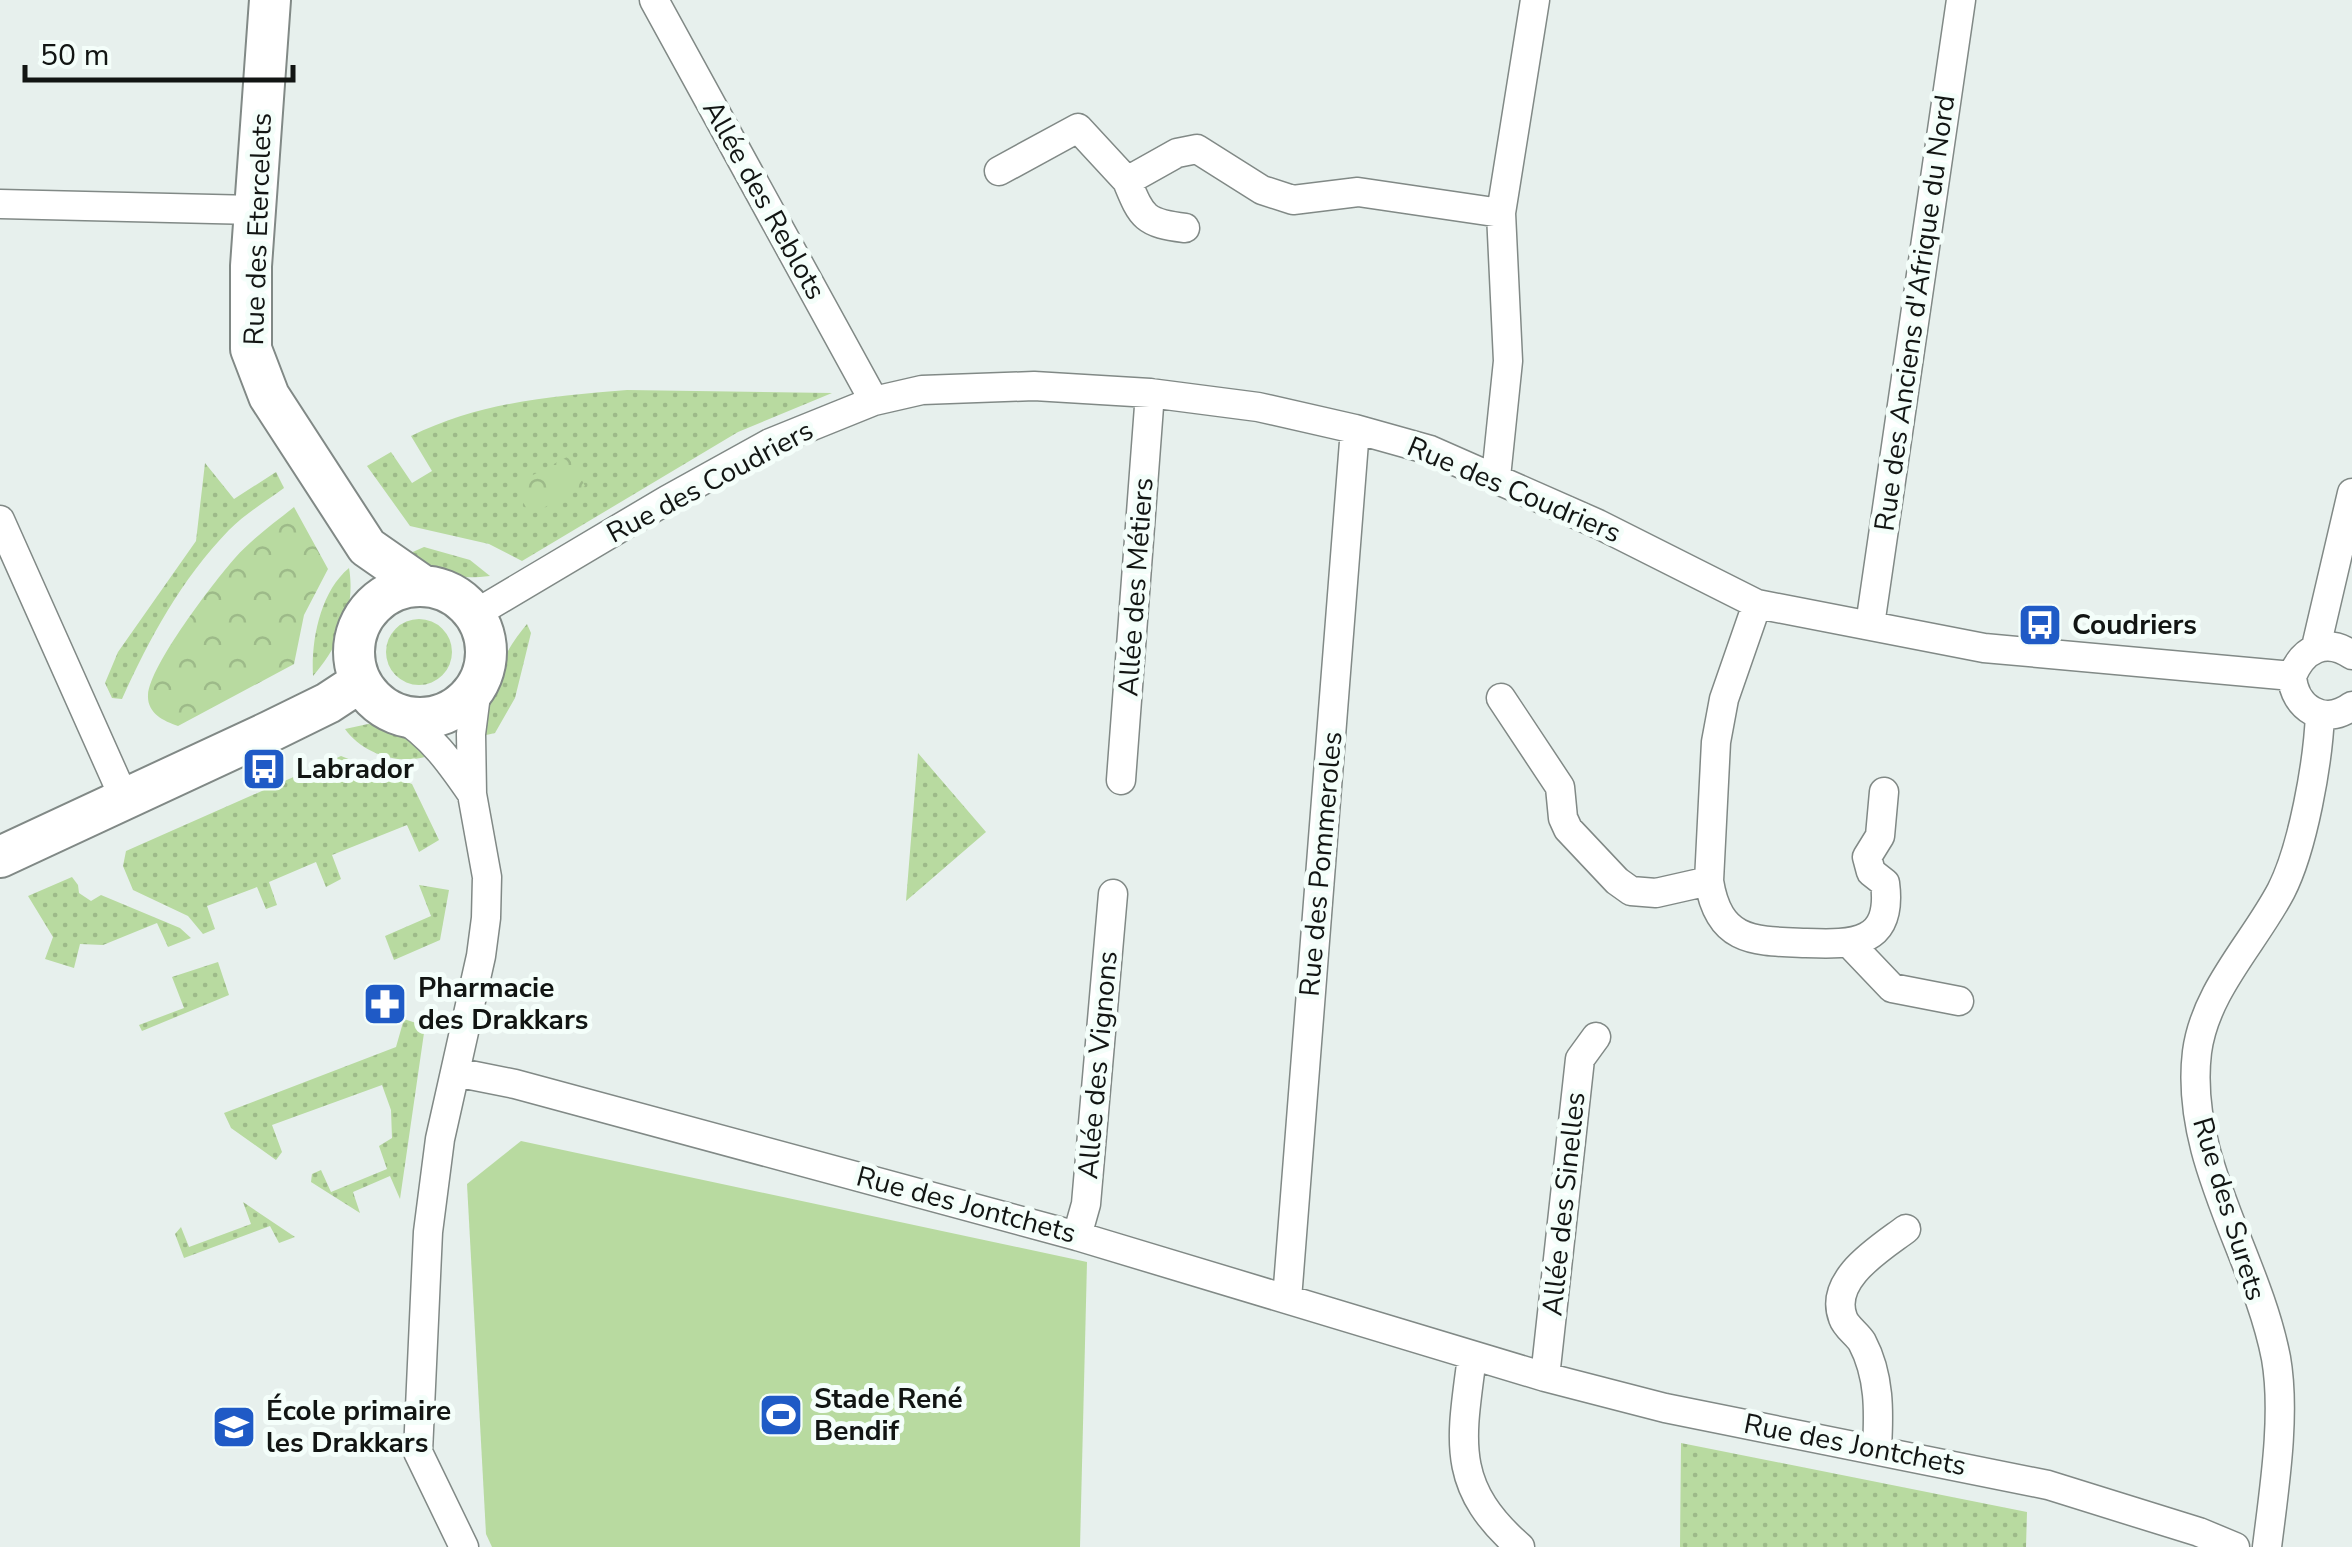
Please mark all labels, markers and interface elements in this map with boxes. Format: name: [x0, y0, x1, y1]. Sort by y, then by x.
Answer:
scale bar: [25, 20, 292, 82]
text: 50 m: [40, 35, 109, 76]
street label: Rue des Anciens d'Afrique du Nord: [1866, 92, 1964, 534]
street label: Allée des Reblots: [694, 94, 834, 306]
street label: Rue des Etercelets: [235, 112, 281, 346]
street label: Rue des Coudriers: [600, 412, 820, 552]
street label: Rue des Coudriers: [1401, 428, 1627, 552]
street label: Allée des Métiers: [1109, 476, 1163, 698]
bus stop icon: Coudriers: [2017, 602, 2063, 648]
place label: Coudriers: [2072, 606, 2197, 644]
street label: Rue des Pommeroles: [1290, 730, 1352, 998]
bus stop icon: Labrador: [241, 746, 287, 792]
place label: Labrador: [296, 750, 414, 788]
street label: Allée des Vignons: [1069, 949, 1127, 1181]
place label: Pharmacie des Drakkars: [418, 969, 588, 1039]
pharmacy icon: Pharmacie des Drakkars: [362, 981, 408, 1027]
street label: Allée des Sinelles: [1533, 1090, 1595, 1318]
street label: Rue des Surets: [2183, 1113, 2275, 1305]
street label: Rue des Jontchets: [852, 1157, 1080, 1253]
place label: Stade René Bendif: [814, 1380, 963, 1450]
place label: École primaire les Drakkars: [266, 1392, 451, 1462]
sports icon: Stade René Bendif: [758, 1392, 804, 1438]
school or university icon: École primaire les Drakkars: [211, 1404, 257, 1450]
street label: Rue des Jontchets: [1741, 1405, 1969, 1485]

